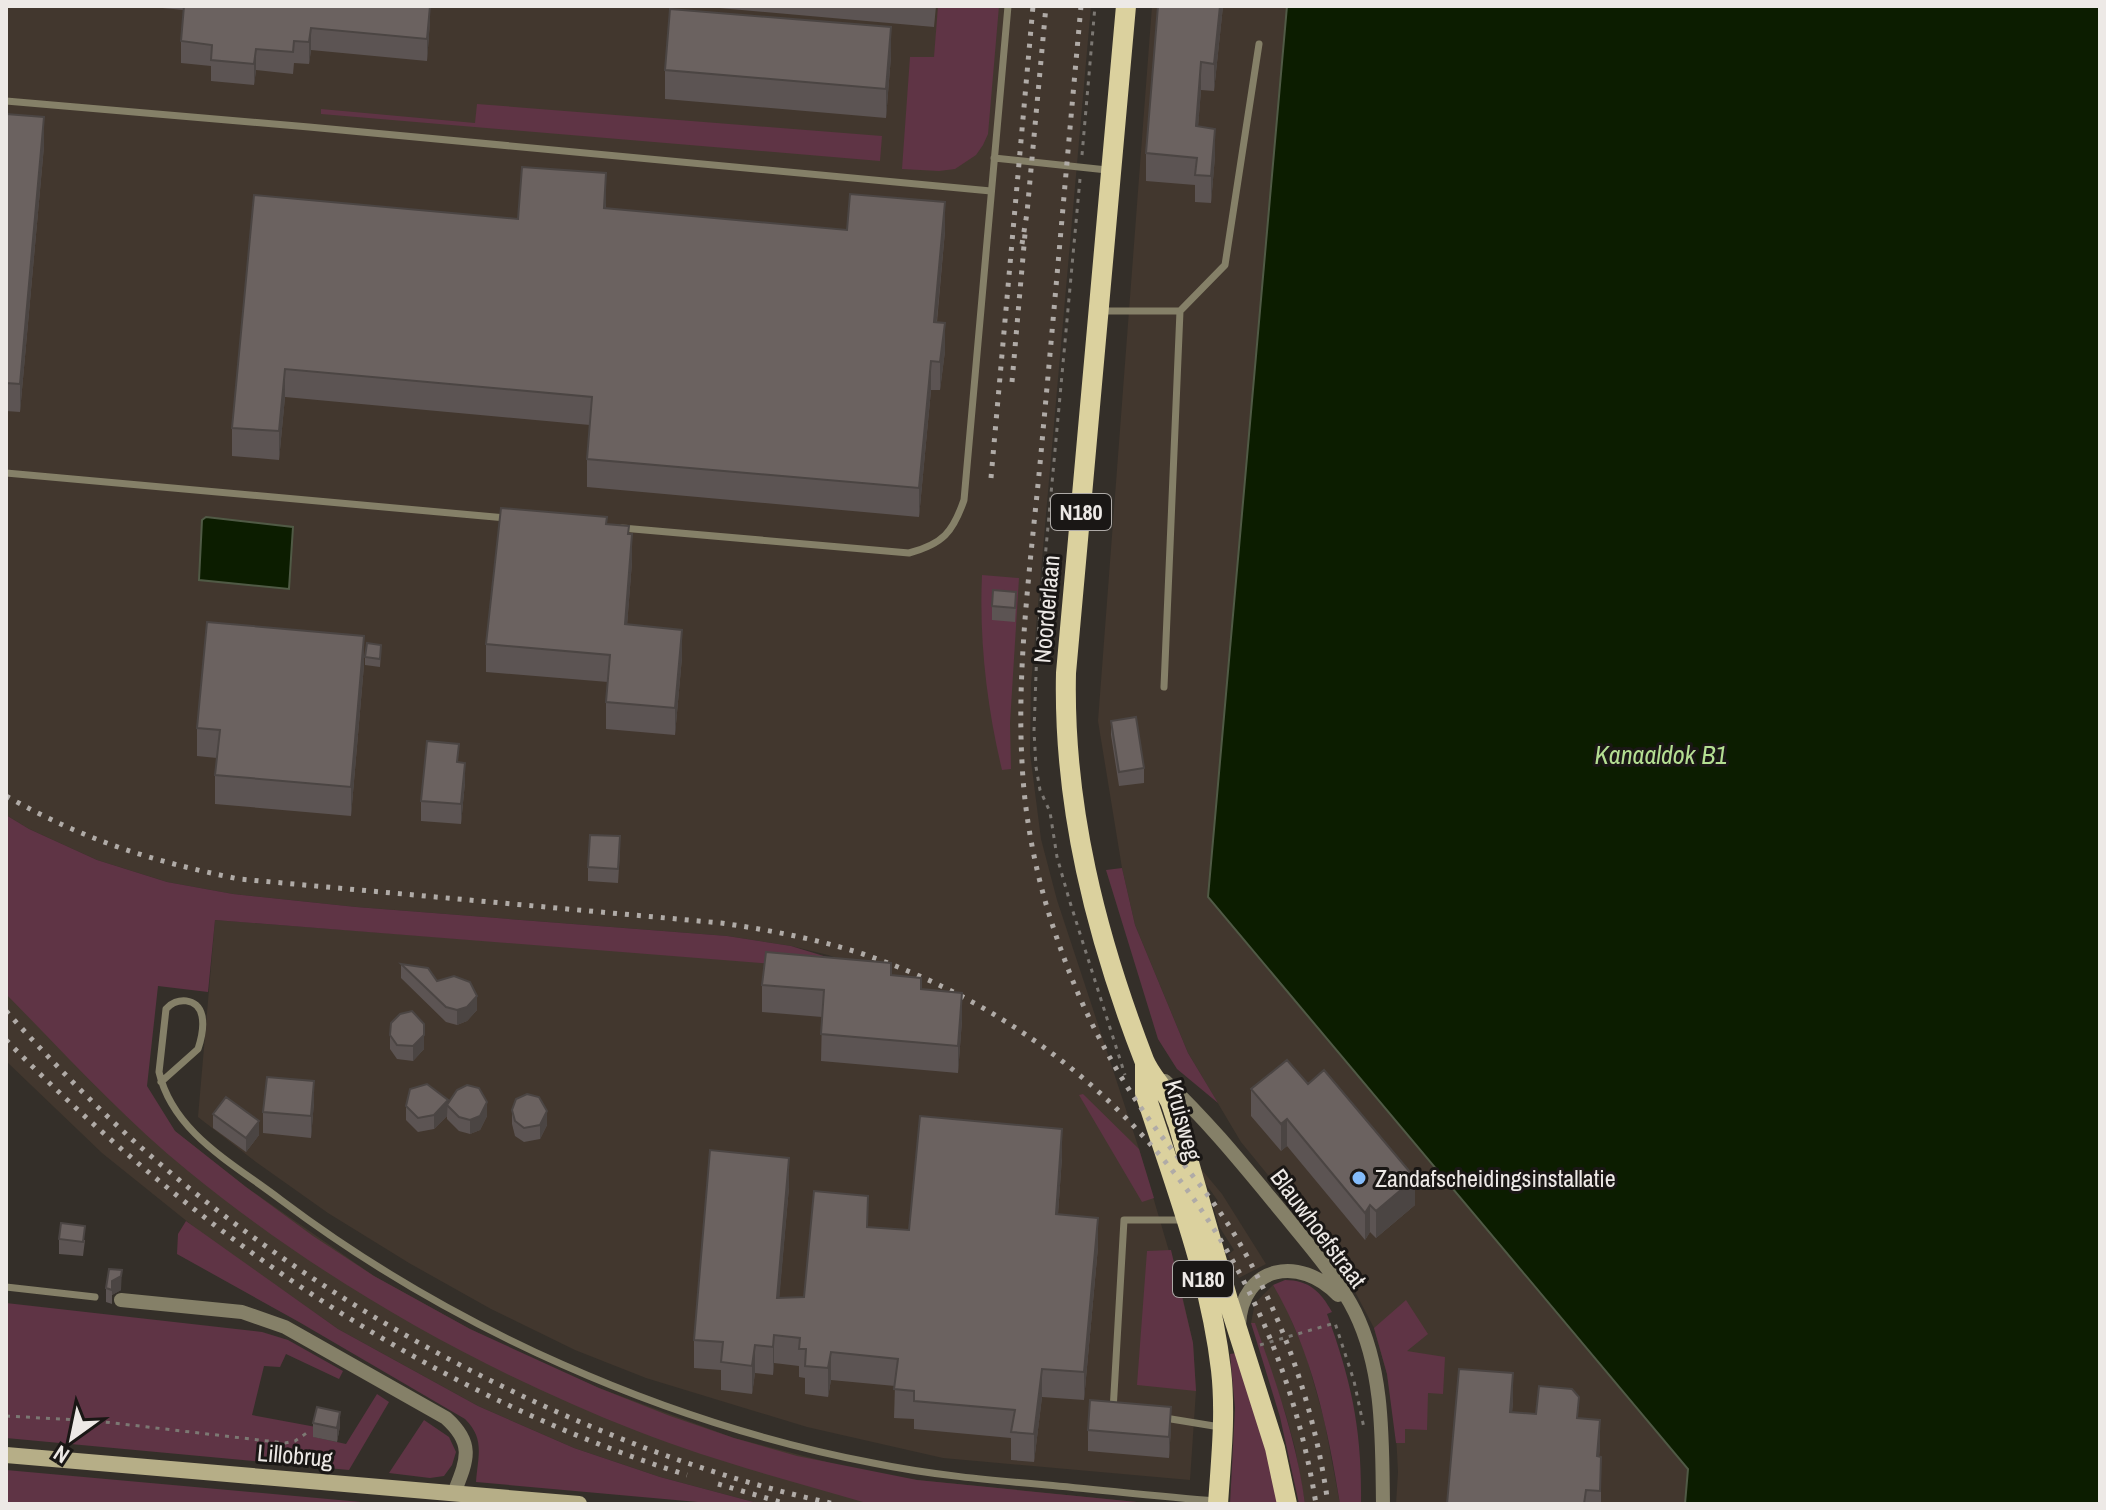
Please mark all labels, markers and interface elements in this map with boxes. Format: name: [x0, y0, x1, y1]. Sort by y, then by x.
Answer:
road number: N180: [1051, 494, 1111, 530]
street label: Noorderlaan: [1025, 554, 1067, 664]
water label: Kanaaldok B1: [1595, 737, 1727, 772]
street label: Kruisweg: [1158, 1076, 1210, 1164]
street label: Blauwhoefstraat: [1264, 1162, 1375, 1294]
place label: Zandafscheidingsinstallatie: [1375, 1162, 1616, 1194]
marker: Zandafscheidingsinstallatie: [1350, 1169, 1368, 1187]
road number: N180: [1173, 1261, 1233, 1297]
north arrow: [32, 1398, 112, 1478]
street label: Lillobrug: [256, 1436, 334, 1474]
text: N: [47, 1439, 75, 1471]

